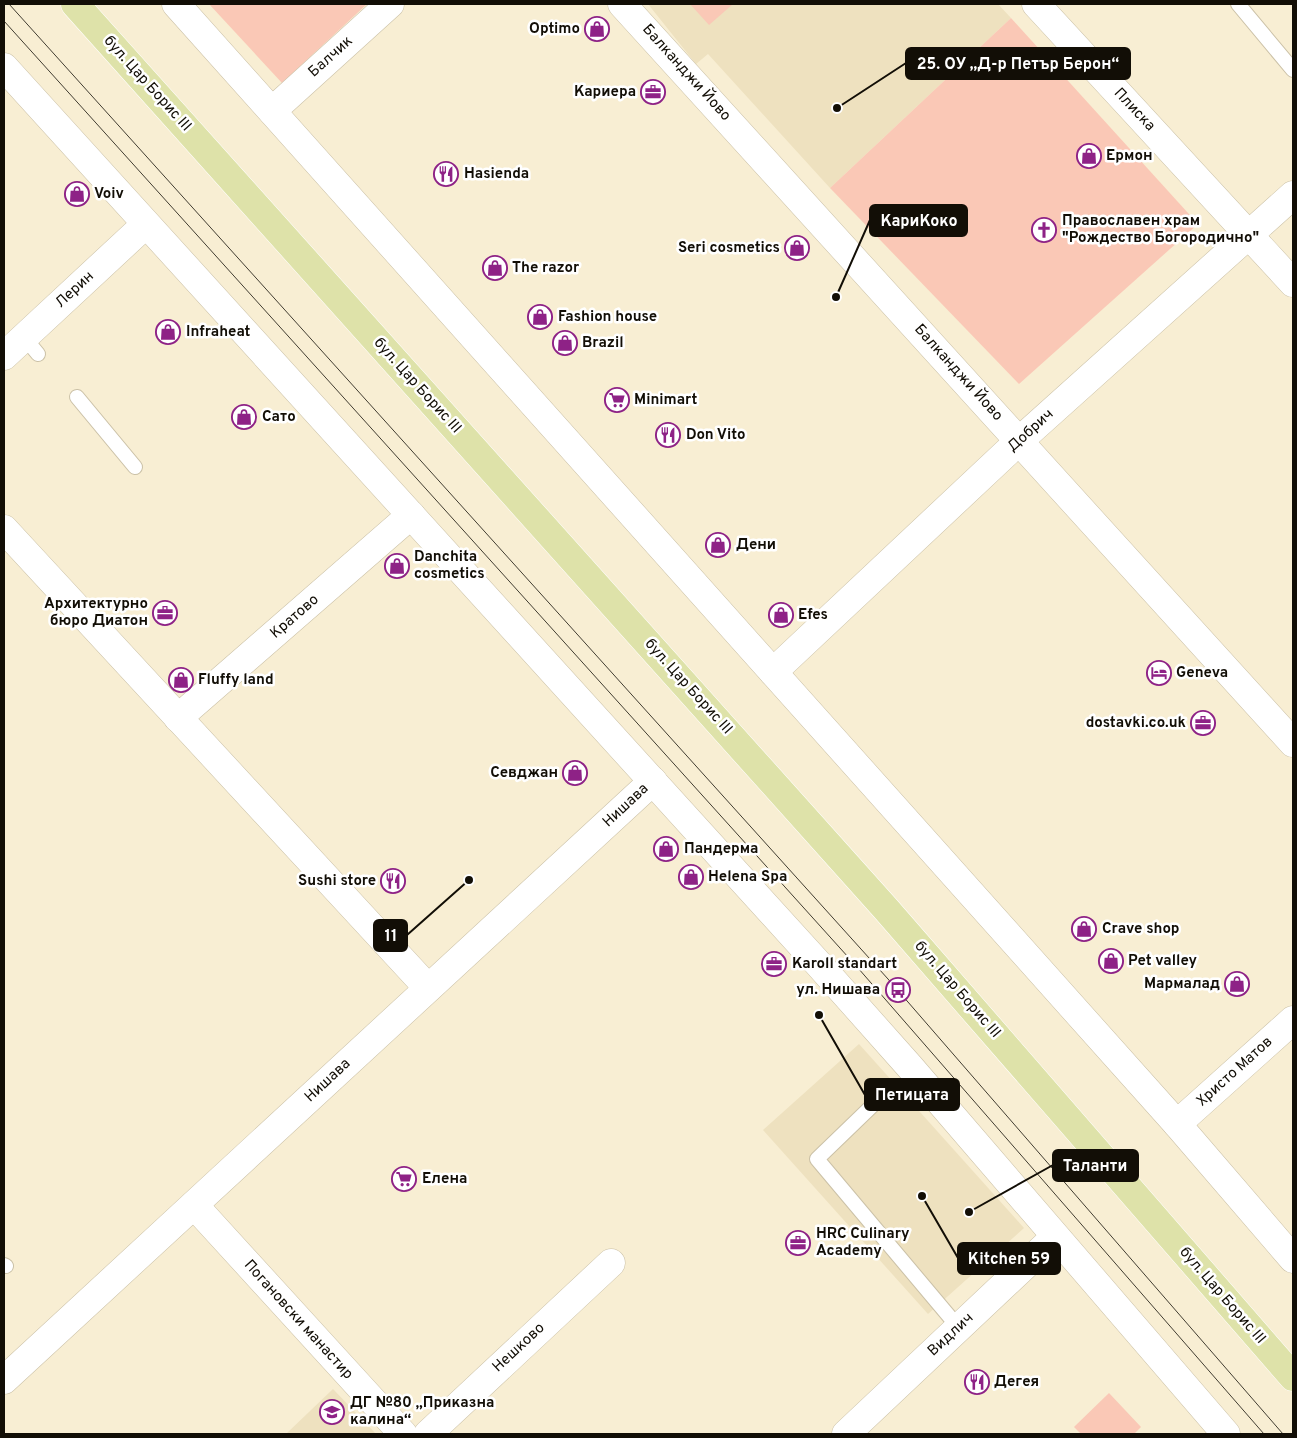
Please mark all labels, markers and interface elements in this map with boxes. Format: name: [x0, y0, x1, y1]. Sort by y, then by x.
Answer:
shop icon: Optimo: [584, 16, 610, 42]
street label: Балканджи Йово: [637, 19, 736, 125]
place label: Optimo: [529, 20, 580, 39]
street label: бул. Цар Борис III: [99, 32, 195, 136]
street label: Балчик: [305, 32, 357, 82]
callout: 25. ОУ „Д-р Петър Берон“: [906, 48, 1130, 79]
text: 25. ОУ „Д-р Петър Берон“: [917, 55, 1119, 75]
office icon: Кариера: [640, 79, 666, 105]
place label: Кариера: [574, 83, 636, 102]
street label: Плиска: [1109, 84, 1159, 136]
shop icon: Ермон: [1076, 143, 1102, 169]
place label: Ермон: [1106, 147, 1153, 166]
restaurant icon: Hasienda: [433, 161, 459, 187]
place label: Hasienda: [464, 165, 529, 184]
shop icon: Voiv: [64, 181, 90, 207]
place label: Voiv: [94, 185, 124, 204]
callout: КариКоко: [870, 205, 967, 236]
text: КариКоко: [880, 212, 958, 232]
place label: Православен храм "Рождество Богородично": [1062, 212, 1259, 248]
church icon: Православен храм "Рождество Богородично": [1031, 217, 1057, 243]
shop icon: Seri cosmetics: [784, 235, 810, 261]
place label: Seri cosmetics: [678, 239, 780, 258]
shop icon: The razor: [482, 255, 508, 281]
place label: The razor: [512, 259, 580, 278]
street label: Лерин: [52, 267, 98, 313]
shop icon: Fashion house: [527, 304, 553, 330]
place label: Fashion house: [558, 308, 657, 327]
shop icon: Infraheat: [155, 319, 181, 345]
street label: Балканджи Йово: [909, 319, 1008, 425]
place label: Infraheat: [186, 323, 251, 342]
shop icon: Brazil: [552, 330, 578, 356]
street label: бул. Цар Борис III: [369, 334, 465, 438]
place label: Brazil: [582, 334, 624, 353]
supermarket icon: Minimart: [604, 387, 630, 413]
place label: Minimart: [634, 391, 697, 410]
shop icon: Сато: [231, 404, 257, 430]
street label: Добрич: [1004, 405, 1058, 457]
place label: Сато: [262, 408, 296, 427]
restaurant icon: Don Vito: [655, 422, 681, 448]
place label: Don Vito: [686, 426, 746, 445]
shop icon: Дени: [705, 532, 731, 558]
place label: Дени: [736, 536, 776, 555]
place label: Danchita cosmetics: [414, 548, 485, 584]
shop icon: Danchita cosmetics: [384, 553, 410, 579]
street label: Кратово: [267, 591, 323, 643]
place label: Архитектурно бюро Диатон: [44, 595, 148, 631]
office icon: Архитектурно бюро Диатон: [152, 600, 178, 626]
shop icon: Efes: [768, 602, 794, 628]
place label: Efes: [798, 606, 828, 625]
street label: бул. Цар Борис III: [640, 635, 736, 739]
hotel icon: Geneva: [1146, 660, 1172, 686]
place label: Geneva: [1176, 664, 1228, 683]
shop icon: Fluffy land: [168, 667, 194, 693]
place label: Fluffy land: [198, 671, 274, 690]
office icon: dostavki.co.uk: [1190, 710, 1216, 736]
place label: dostavki.co.uk: [1086, 714, 1186, 733]
shop icon: Севджан: [562, 760, 588, 786]
place label: Севджан: [490, 764, 558, 783]
street label: Нишава: [599, 780, 653, 832]
shop icon: Пандерма: [653, 836, 679, 862]
place label: Пандерма: [684, 840, 758, 859]
shop icon: Helena Spa: [678, 864, 704, 890]
restaurant icon: Sushi store: [380, 868, 406, 894]
place label: Helena Spa: [708, 868, 787, 887]
place label: Sushi store: [298, 872, 376, 891]
shop icon: Crave shop: [1071, 916, 1097, 942]
callout: 11: [374, 920, 407, 951]
place label: Crave shop: [1102, 920, 1180, 939]
text: 11: [385, 927, 397, 947]
street label: бул. Цар Борис III: [910, 938, 1004, 1042]
shop icon: Pet valley: [1098, 948, 1124, 974]
office icon: Karoll standart: [761, 951, 787, 977]
place label: Pet valley: [1128, 952, 1197, 971]
place label: Karoll standart: [792, 955, 897, 974]
shop icon: Мармалад: [1224, 971, 1250, 997]
place label: Мармалад: [1144, 975, 1220, 994]
bus stop icon: ул. Нишава: [885, 977, 911, 1003]
place label: ул. Нишава: [796, 981, 880, 1000]
street label: Христо Матов: [1193, 1033, 1277, 1111]
street label: Нишава: [301, 1055, 355, 1107]
callout: Петицата: [865, 1079, 959, 1110]
text: Петицата: [875, 1086, 949, 1106]
callout: Таланти: [1053, 1150, 1138, 1181]
text: Таланти: [1063, 1157, 1127, 1177]
supermarket icon: Елена: [391, 1166, 417, 1192]
place label: Елена: [422, 1170, 467, 1189]
place label: HRC Culinary Academy: [816, 1225, 910, 1261]
office icon: HRC Culinary Academy: [785, 1230, 811, 1256]
callout: Kitchen 59: [958, 1243, 1060, 1274]
street label: бул. Цар Борис III: [1175, 1244, 1269, 1348]
text: Kitchen 59: [968, 1250, 1050, 1270]
street label: Погановски манастир: [239, 1256, 357, 1384]
street label: Видлич: [924, 1309, 978, 1361]
street label: Нешково: [489, 1319, 549, 1377]
restaurant icon: Дегея: [964, 1369, 990, 1395]
place label: Дегея: [994, 1373, 1039, 1392]
place label: ДГ №80 „Приказна калина“: [350, 1394, 494, 1430]
school or university icon: ДГ №80 „Приказна калина“: [319, 1399, 345, 1425]

